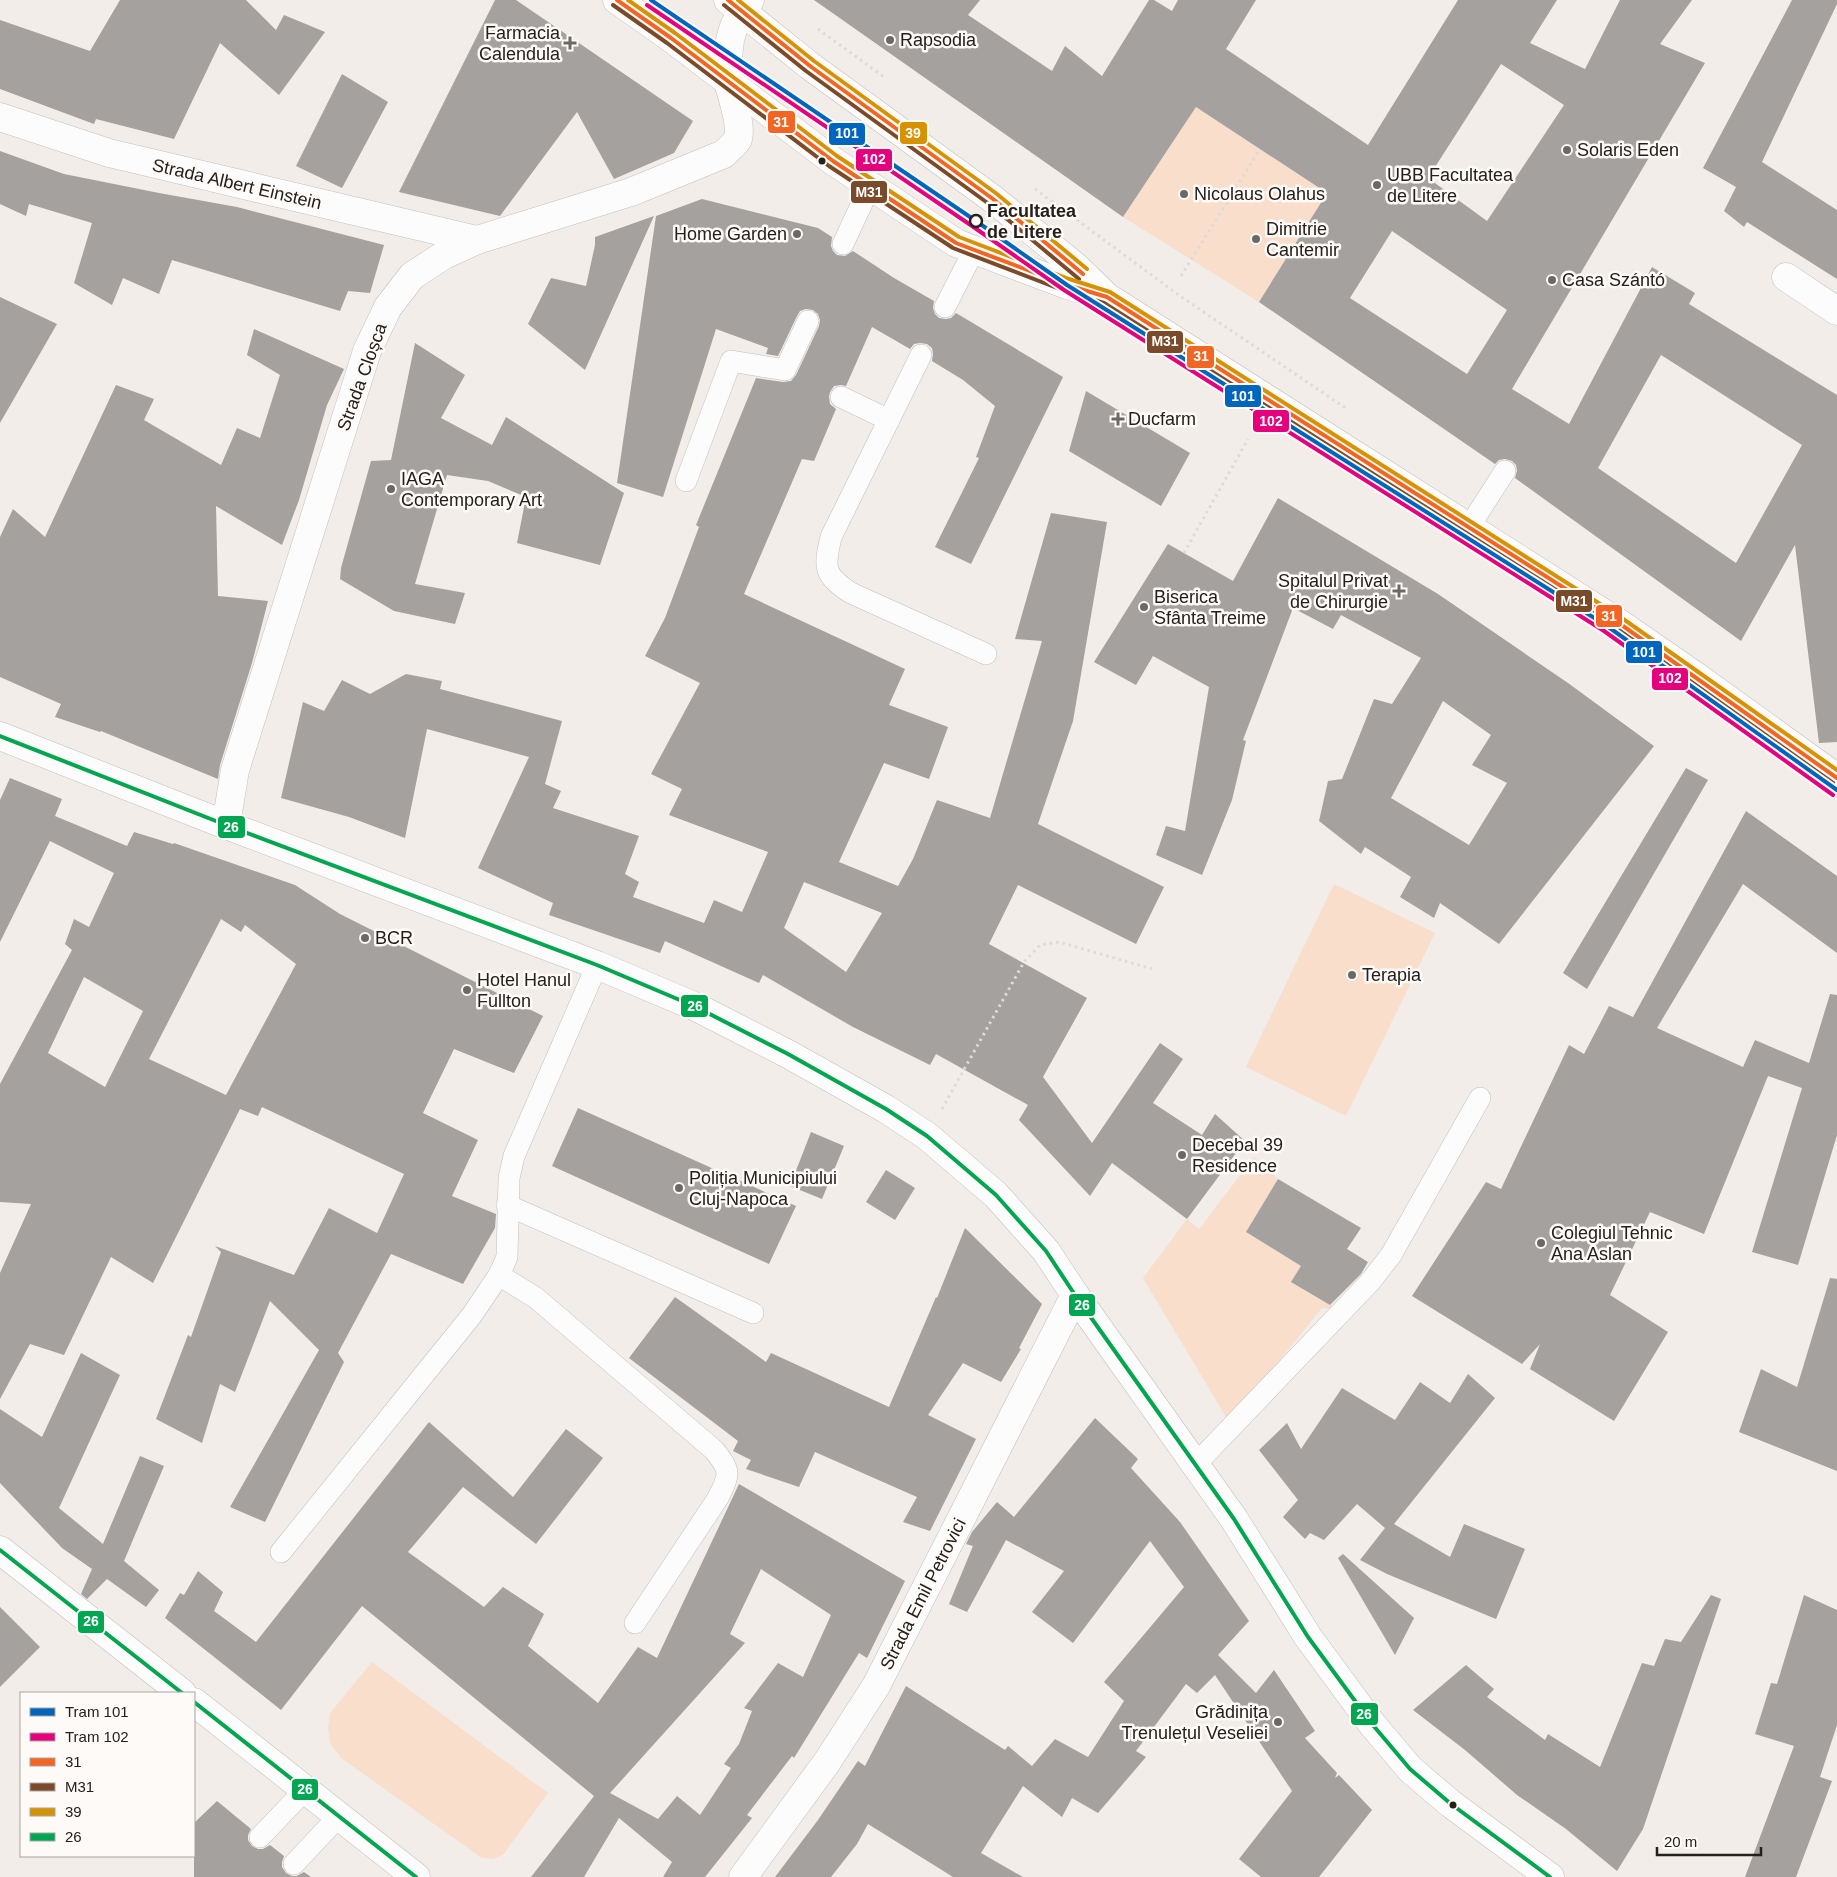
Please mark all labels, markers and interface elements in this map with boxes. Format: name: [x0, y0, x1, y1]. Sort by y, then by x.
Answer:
place label: Farmacia Calendula: [479, 23, 561, 64]
place label: Rapsodia: [900, 30, 977, 50]
marker: Rapsodia: [884, 34, 896, 46]
marker: Farmacia Calendula: [564, 37, 576, 49]
line badge: 31: [767, 110, 796, 134]
text: 31: [773, 114, 789, 130]
line badge: 39: [899, 121, 928, 145]
line badge: 101: [828, 122, 866, 146]
text: 101: [835, 125, 859, 141]
text: 39: [905, 125, 921, 141]
place label: Solaris Eden: [1577, 140, 1679, 160]
marker: Solaris Eden: [1561, 144, 1573, 156]
line badge: 102: [855, 148, 893, 172]
text: 102: [862, 151, 886, 167]
street label: Strada Albert Einstein: [150, 155, 324, 213]
unlabelled marker: [817, 156, 827, 166]
place label: UBB Facultatea de Litere: [1387, 165, 1514, 206]
marker: UBB Facultatea de Litere: [1371, 179, 1383, 191]
line badge: M31: [850, 180, 888, 204]
text: M31: [855, 184, 883, 200]
place label: Nicolaus Olahus: [1194, 184, 1325, 204]
marker: Nicolaus Olahus: [1178, 188, 1190, 200]
place label: Facultatea de Litere: [987, 201, 1077, 242]
marker: Facultatea de Litere: [969, 214, 983, 228]
place label: Dimitrie Cantemir: [1266, 219, 1339, 260]
place label: Home Garden: [674, 224, 787, 244]
marker: Home Garden: [791, 228, 803, 240]
marker: Dimitrie Cantemir: [1250, 233, 1262, 245]
place label: Casa Szántó: [1562, 270, 1665, 290]
marker: Casa Szántó: [1546, 274, 1558, 286]
street label: Strada Cloșca: [333, 320, 391, 434]
line badge: M31: [1146, 330, 1184, 354]
text: M31: [1151, 333, 1179, 349]
line badge: 31: [1186, 345, 1215, 369]
text: 31: [1193, 348, 1209, 364]
line badge: 101: [1224, 384, 1262, 408]
text: 101: [1231, 388, 1255, 404]
place label: Ducfarm: [1128, 409, 1196, 429]
line badge: 102: [1252, 409, 1290, 433]
marker: Ducfarm: [1112, 413, 1124, 425]
text: 102: [1259, 413, 1283, 429]
place label: IAGA Contemporary Art: [401, 469, 542, 510]
marker: IAGA Contemporary Art: [385, 483, 397, 495]
place label: Spitalul Privat de Chirurgie: [1278, 571, 1388, 612]
marker: Spitalul Privat de Chirurgie: [1392, 584, 1406, 598]
place label: Biserica Sfânta Treime: [1154, 587, 1266, 628]
line badge: M31: [1555, 589, 1593, 613]
text: M31: [1560, 593, 1588, 609]
marker: Biserica Sfânta Treime: [1138, 601, 1150, 613]
line badge: 31: [1595, 604, 1623, 628]
text: 31: [1601, 608, 1617, 624]
line badge: 101: [1625, 640, 1663, 664]
text: 101: [1632, 644, 1656, 660]
line badge: 102: [1651, 667, 1689, 691]
text: 102: [1658, 670, 1682, 686]
line badge: 26: [217, 815, 246, 839]
text: 26: [223, 819, 239, 835]
place label: BCR: [375, 928, 413, 948]
marker: BCR: [359, 932, 371, 944]
place label: Terapia: [1362, 965, 1422, 985]
marker: Terapia: [1346, 969, 1358, 981]
place label: Hotel Hanul Fullton: [477, 970, 571, 1011]
marker: Hotel Hanul Fullton: [461, 984, 473, 996]
line badge: 26: [680, 994, 709, 1018]
text: 26: [687, 998, 703, 1014]
place label: Decebal 39 Residence: [1192, 1135, 1283, 1176]
marker: Decebal 39 Residence: [1176, 1149, 1188, 1161]
place label: Poliția Municipiului Cluj-Napoca: [689, 1168, 837, 1209]
marker: Poliția Municipiului Cluj-Napoca: [673, 1182, 685, 1194]
place label: Colegiul Tehnic Ana Aslan: [1551, 1223, 1673, 1264]
marker: Colegiul Tehnic Ana Aslan: [1535, 1237, 1547, 1249]
line badge: 26: [1068, 1293, 1096, 1317]
text: 26: [1074, 1297, 1090, 1313]
street label: Strada Emil Petrovici: [876, 1515, 970, 1673]
line badge: 26: [77, 1610, 105, 1634]
text: 26: [83, 1613, 99, 1629]
legend: [20, 1692, 195, 1857]
place label: Grădinița Trenulețul Veseliei: [1122, 1702, 1269, 1743]
line badge: 26: [1350, 1702, 1379, 1726]
text: Tram 101: [65, 1703, 129, 1720]
text: 26: [1356, 1706, 1372, 1722]
marker: Grădinița Trenulețul Veseliei: [1272, 1716, 1284, 1728]
text: Tram 102: [65, 1728, 129, 1745]
text: 31: [65, 1753, 82, 1770]
text: M31: [65, 1778, 94, 1795]
line badge: 26: [291, 1778, 319, 1801]
text: 26: [297, 1781, 313, 1797]
unlabelled marker: [1448, 1800, 1458, 1810]
text: 39: [65, 1803, 82, 1820]
scale bar: [1657, 1824, 1761, 1856]
text: 26: [65, 1828, 82, 1845]
text: 20 m: [1664, 1833, 1697, 1850]

